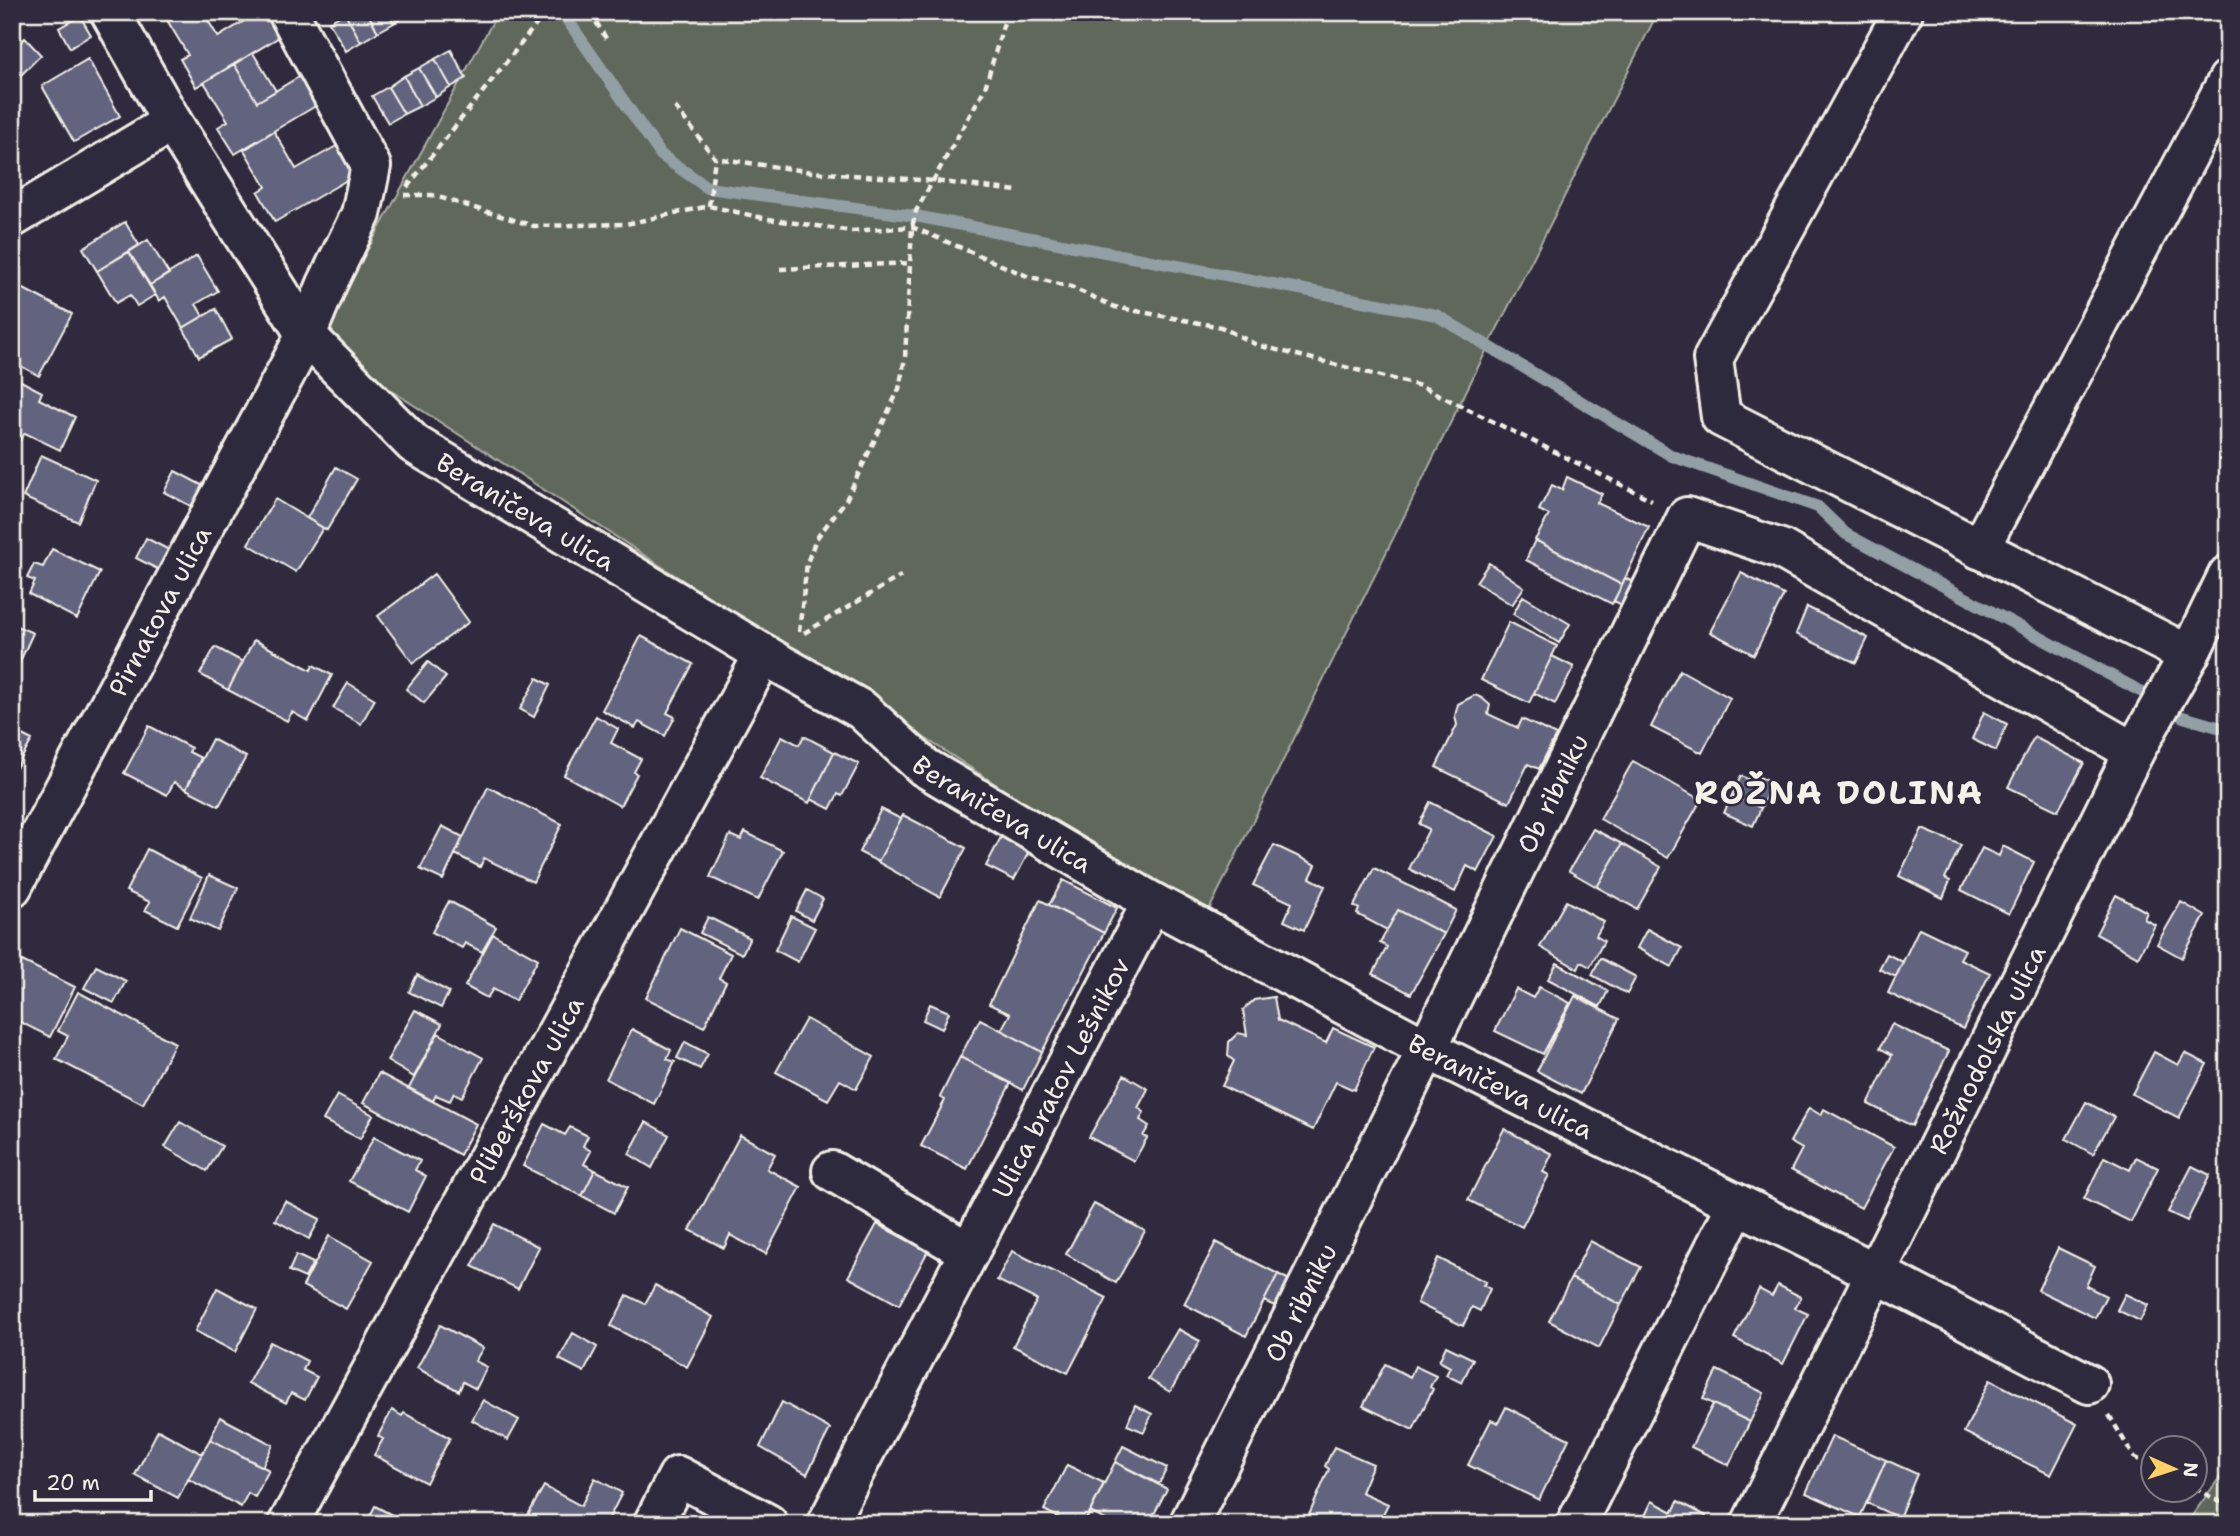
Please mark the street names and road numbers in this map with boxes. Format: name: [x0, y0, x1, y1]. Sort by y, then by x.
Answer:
street label: Beraničeva ulica: [430, 444, 622, 578]
street label: Pirnatova ulica: [99, 519, 219, 702]
street label: Ob ribniku: [1508, 728, 1596, 859]
street label: Beraničeva ulica: [905, 747, 1099, 880]
street label: Rožnodolska ulica: [1920, 939, 2053, 1160]
street label: Ulica bratov Lešnikov: [983, 951, 1138, 1204]
street label: Pliberškova ulica: [460, 989, 591, 1190]
street label: Beraničeva ulica: [1402, 1025, 1599, 1147]
street label: Ob ribniku: [1256, 1237, 1345, 1368]

